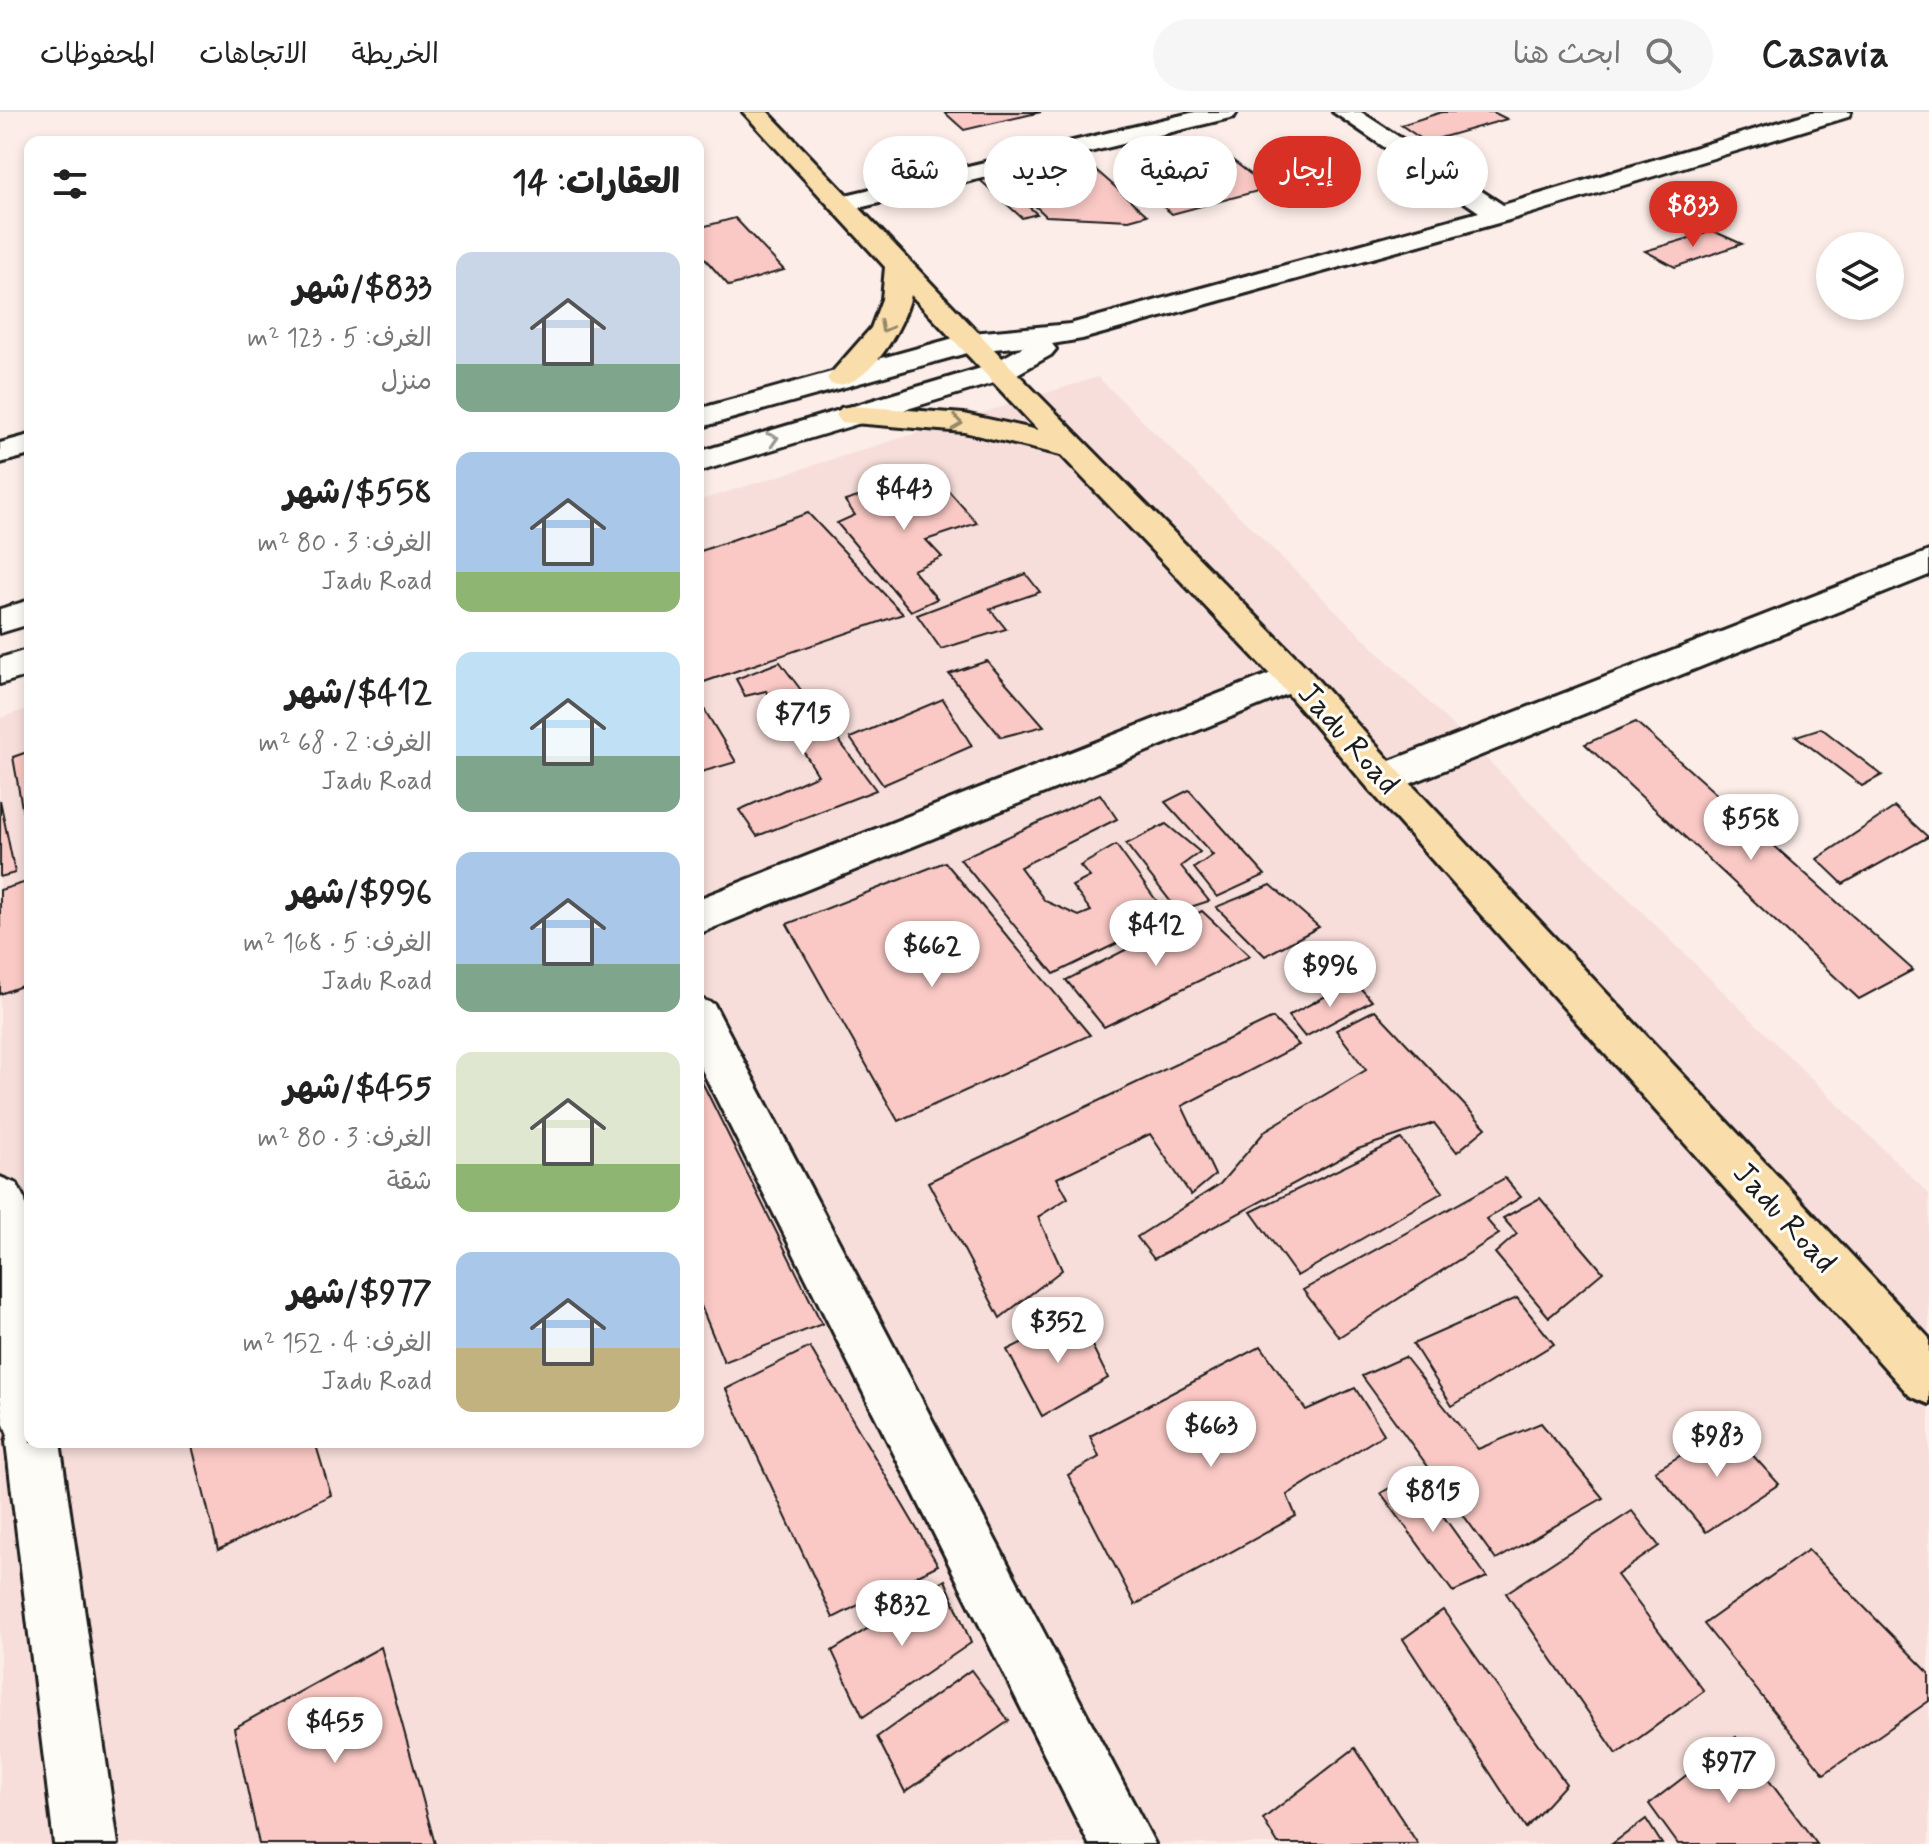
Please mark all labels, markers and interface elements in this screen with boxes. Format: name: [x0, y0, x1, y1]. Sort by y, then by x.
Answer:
search box: [1153, 19, 1713, 91]
text: Casavia: [1761, 31, 1889, 80]
icon: search: [1641, 33, 1685, 77]
text: ابحث هنا: [1513, 35, 1621, 74]
text: المحفوظات: [40, 37, 155, 74]
text: الاتجاهات: [199, 37, 307, 74]
text: الخريطة: [351, 37, 439, 74]
chip: شقة: [863, 136, 968, 208]
chip: جديد: [984, 136, 1097, 208]
chip: تصفية: [1113, 136, 1237, 208]
chip: إيجار: [1253, 136, 1361, 208]
chip: شراء: [1377, 136, 1488, 208]
text: العقارات: 14: [512, 161, 680, 206]
icon: filters: [48, 162, 92, 206]
pin: $833: [1646, 181, 1740, 249]
text: $833: [1667, 190, 1719, 224]
map controls: [1816, 232, 1904, 320]
button: layers: [1816, 232, 1904, 320]
text: $833/شهر: [293, 266, 432, 311]
icon: home: [520, 284, 616, 380]
one-way arrow: [879, 318, 895, 333]
text: الغرف: 5 · 123 m²: [247, 322, 432, 356]
text: منزل: [381, 365, 432, 399]
one-way arrow: [950, 414, 964, 431]
one-way arrow: [765, 432, 779, 448]
pin: $443: [857, 464, 951, 532]
text: $558/شهر: [284, 471, 432, 516]
text: $443: [876, 473, 932, 507]
icon: home: [520, 484, 616, 580]
text: الغرف: 3 · 80 m²: [258, 527, 432, 561]
text: Jadu Road: [321, 565, 432, 599]
text: $412/شهر: [286, 671, 432, 716]
street label: Jadu Road: [1287, 674, 1409, 804]
icon: home: [520, 684, 616, 780]
pin: $715: [756, 689, 850, 757]
text: $715: [775, 698, 831, 732]
text: الغرف: 2 · 68 m²: [259, 727, 432, 761]
text: Jadu Road: [321, 765, 432, 799]
pin: $558: [1704, 794, 1798, 862]
text: $558: [1722, 803, 1780, 837]
text: $996/شهر: [288, 871, 432, 916]
icon: home: [520, 884, 616, 980]
pin: $412: [1109, 900, 1203, 968]
text: $412: [1127, 909, 1185, 943]
pin: $662: [885, 921, 979, 989]
text: الغرف: 5 · 168 m²: [243, 927, 432, 961]
text: $662: [903, 930, 961, 964]
pin: $996: [1283, 941, 1377, 1009]
text: $996: [1302, 950, 1358, 984]
text: Jadu Road: [321, 965, 432, 999]
text: $455/شهر: [284, 1066, 432, 1111]
icon: home: [520, 1084, 616, 1180]
text: الغرف: 3 · 80 m²: [258, 1122, 432, 1156]
street label: Jadu Road: [1723, 1153, 1845, 1283]
text: شقة: [387, 1165, 432, 1199]
text: $977/شهر: [288, 1271, 432, 1316]
icon: home: [520, 1284, 616, 1380]
pin: $352: [1011, 1297, 1105, 1365]
text: $352: [1030, 1306, 1086, 1340]
text: الغرف: 4 · 152 m²: [243, 1327, 432, 1361]
text: Jadu Road: [321, 1365, 432, 1399]
pin: $663: [1164, 1401, 1258, 1469]
text: $663: [1184, 1410, 1238, 1444]
pin: $983: [1670, 1411, 1764, 1479]
text: $983: [1691, 1420, 1743, 1454]
pin: $815: [1386, 1466, 1480, 1534]
text: $815: [1405, 1475, 1461, 1509]
pin: $832: [855, 1580, 949, 1648]
text: $832: [874, 1589, 930, 1623]
pin: $455: [288, 1697, 382, 1765]
text: $455: [306, 1706, 364, 1740]
pin: $977: [1682, 1737, 1776, 1805]
text: $977: [1701, 1746, 1757, 1780]

